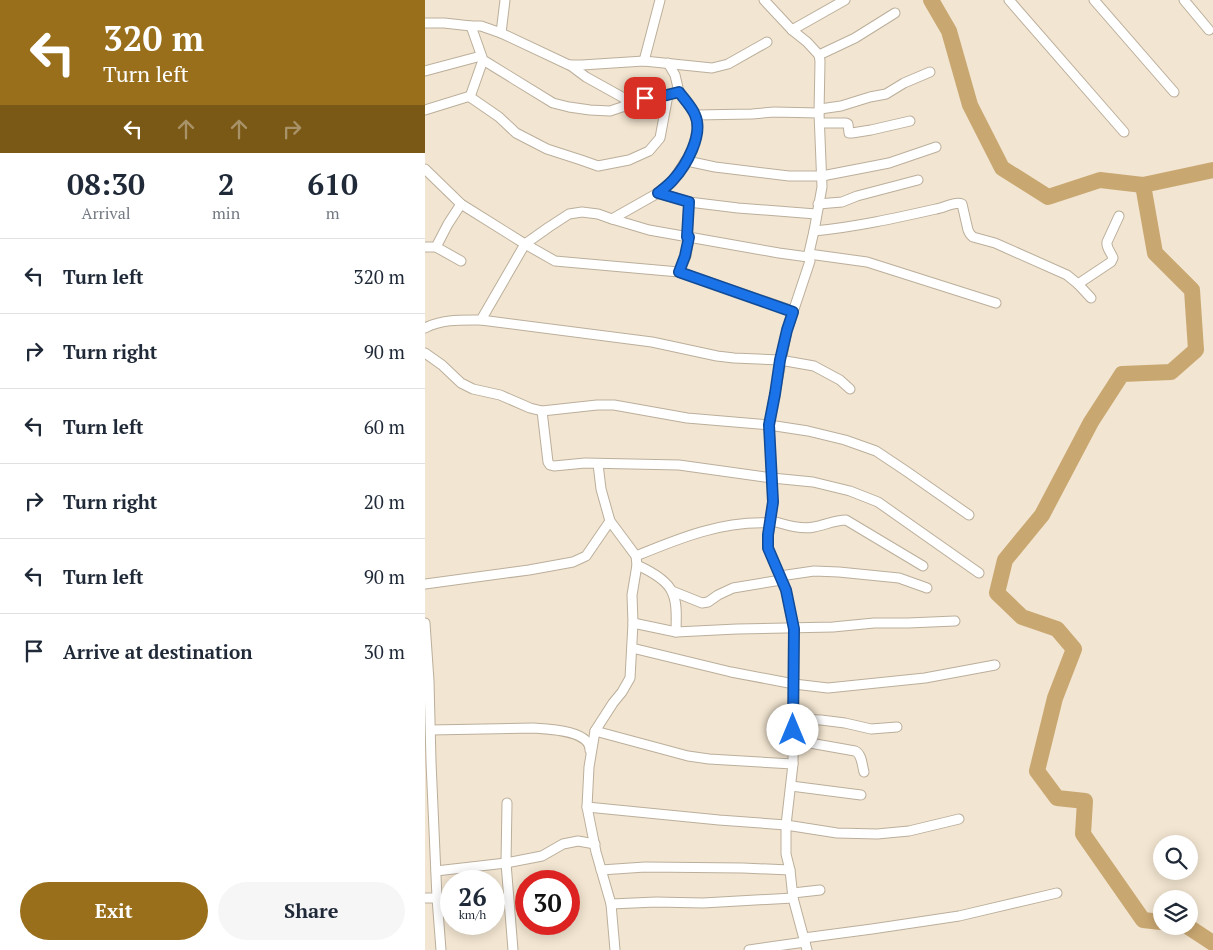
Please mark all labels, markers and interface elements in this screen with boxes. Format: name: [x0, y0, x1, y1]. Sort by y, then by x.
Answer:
text: 320 m: [103, 15, 204, 61]
icon: left: [20, 20, 85, 85]
text: Turn left: [103, 59, 189, 88]
pin: [624, 77, 666, 119]
icon: arrive: [631, 84, 659, 112]
icon: left: [119, 115, 147, 143]
icon: ahead: [172, 115, 200, 143]
icon: ahead: [225, 115, 253, 143]
icon: right: [278, 115, 306, 143]
text: 08:30: [67, 164, 145, 204]
text: 2: [218, 164, 235, 204]
text: 610: [307, 164, 358, 204]
text: Arrival: [81, 202, 131, 224]
text: min: [212, 202, 240, 224]
text: m: [326, 202, 339, 224]
icon: left: [20, 262, 48, 290]
text: Turn left: [63, 264, 144, 289]
text: 320 m: [354, 264, 405, 289]
icon: right: [20, 337, 48, 365]
text: Turn right: [63, 339, 157, 364]
text: 90 m: [364, 339, 405, 364]
icon: left: [20, 412, 48, 440]
text: Turn left: [63, 414, 144, 439]
text: 60 m: [364, 414, 405, 439]
icon: right: [20, 487, 48, 515]
text: Turn right: [63, 489, 157, 514]
text: 20 m: [364, 489, 405, 514]
icon: left: [20, 562, 48, 590]
text: Turn left: [63, 564, 144, 589]
text: 90 m: [364, 564, 405, 589]
icon: arrive: [20, 637, 48, 665]
text: Arrive at destination: [63, 639, 252, 664]
text: 30 m: [364, 639, 405, 664]
position arrow: [766, 703, 818, 755]
map controls: [1153, 835, 1198, 935]
button: search: [1153, 835, 1198, 880]
speed limit sign: 30: [515, 870, 580, 935]
text: 26: [458, 880, 487, 913]
button: Exit: [20, 882, 208, 940]
button: Share: [218, 882, 405, 940]
button: layers: [1153, 890, 1198, 935]
text: km/h: [459, 907, 486, 922]

